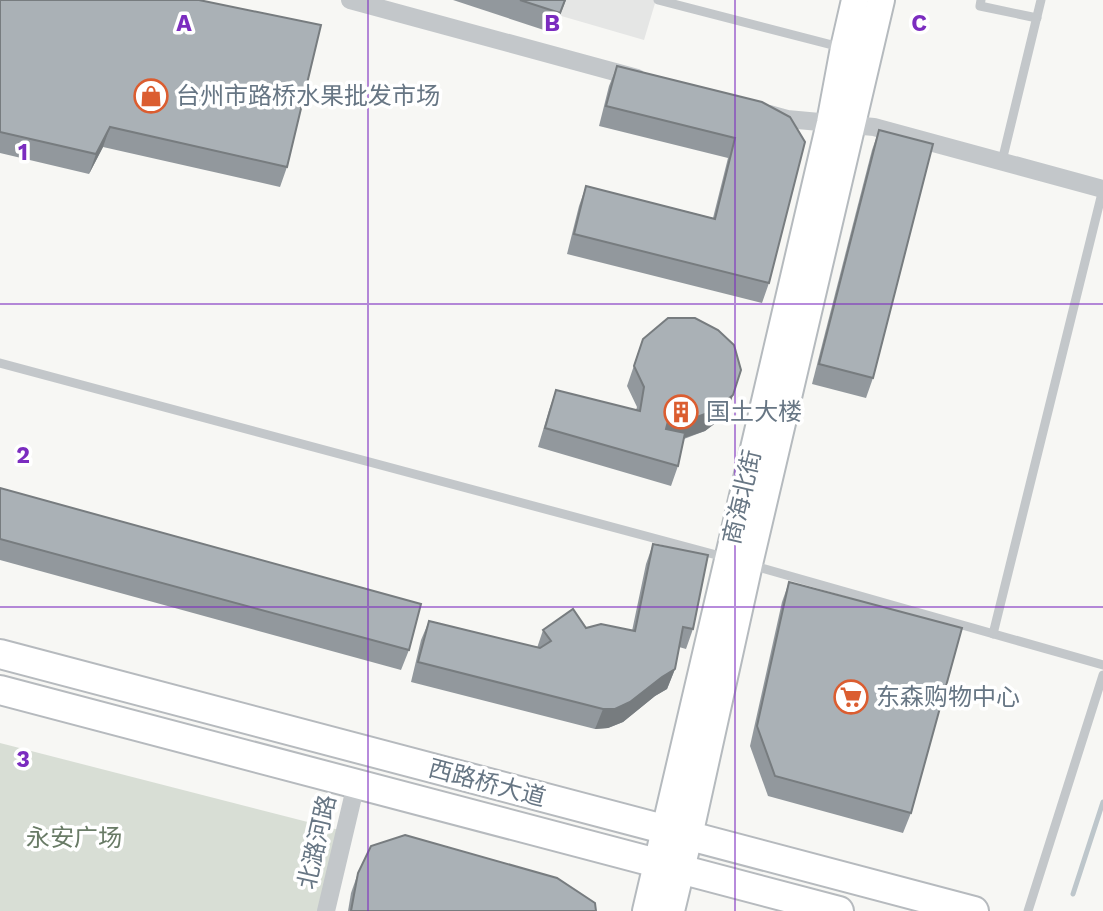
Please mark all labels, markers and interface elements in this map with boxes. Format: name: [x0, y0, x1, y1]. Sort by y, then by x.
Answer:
text: A: [176, 10, 192, 37]
text: B: [544, 10, 560, 37]
text: C: [911, 10, 927, 37]
shop icon: 台州市路桥水果批发市场: [132, 77, 170, 115]
place label: 台州市路桥水果批发市场: [176, 82, 440, 110]
text: 1: [18, 139, 28, 166]
building icon: 国土大楼: [662, 393, 700, 431]
place label: 国土大楼: [706, 398, 802, 426]
text: 2: [16, 442, 30, 469]
street label: 商海北街: [718, 447, 766, 547]
supermarket icon: 东森购物中心: [832, 678, 870, 716]
place label: 东森购物中心: [876, 683, 1020, 711]
text: 3: [16, 746, 30, 773]
street label: 西路桥大道: [425, 754, 549, 812]
street label: 北潞河路: [293, 792, 341, 892]
park label: 永安广场: [26, 824, 122, 852]

